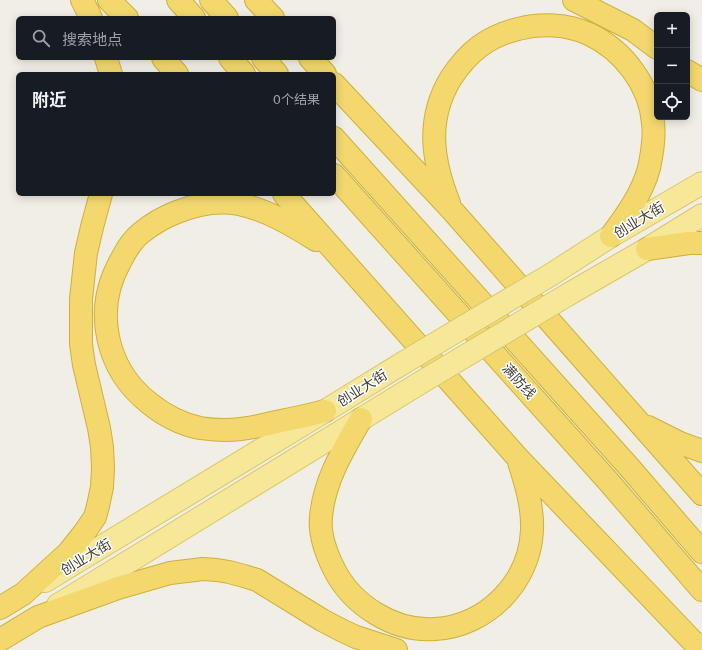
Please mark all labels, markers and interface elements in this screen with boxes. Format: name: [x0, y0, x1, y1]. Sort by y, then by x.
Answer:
map controls: [654, 12, 690, 120]
button: +: [654, 12, 690, 48]
search box: [16, 16, 336, 60]
icon: search: [30, 27, 52, 49]
text: 搜索地点: [62, 31, 122, 49]
button: −: [654, 48, 690, 84]
button: locate: [654, 84, 690, 120]
text: 附近: [32, 90, 66, 110]
text: 0个结果: [273, 92, 320, 107]
street label: 创业大街: [611, 199, 667, 241]
street label: 满防线: [499, 360, 539, 402]
street label: 创业大街: [334, 366, 390, 410]
street label: 创业大街: [58, 536, 114, 578]

